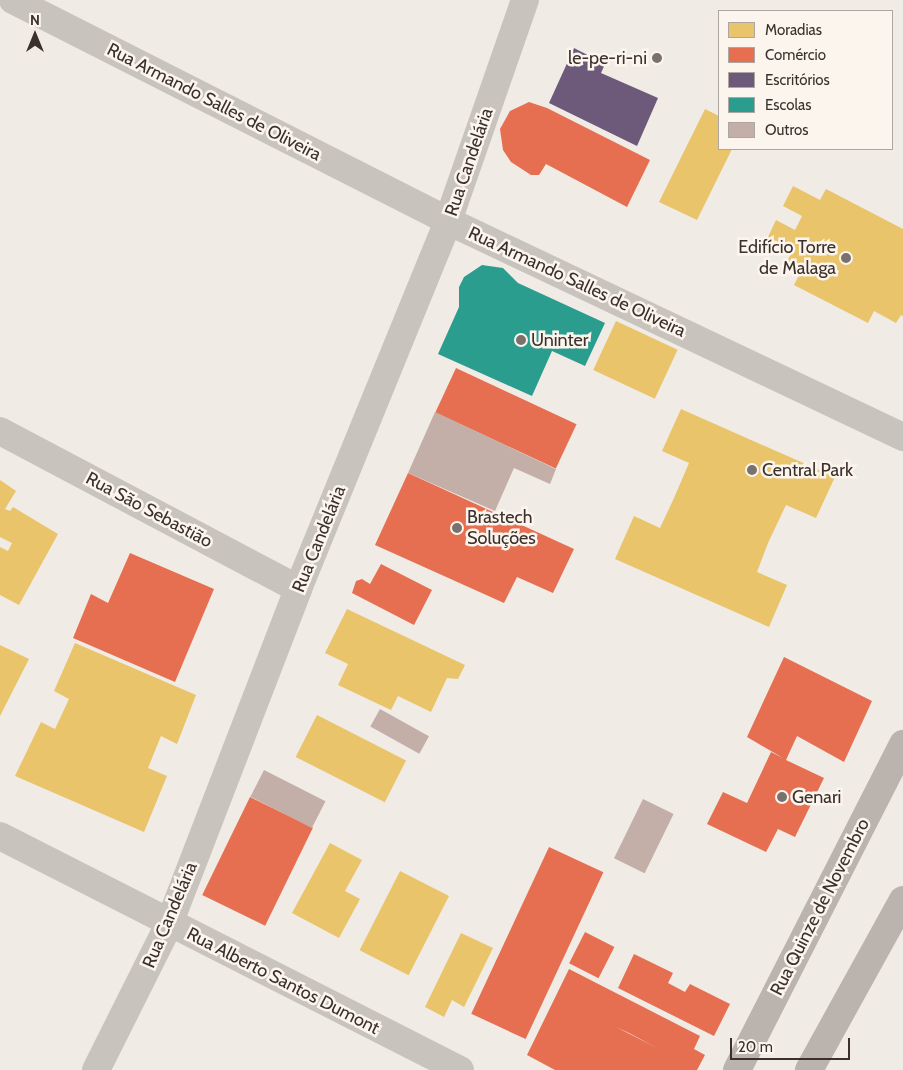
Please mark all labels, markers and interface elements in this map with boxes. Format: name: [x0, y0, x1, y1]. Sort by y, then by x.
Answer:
north arrow: [10, 10, 60, 60]
legend: [718, 10, 893, 150]
text: N: [30, 11, 40, 29]
text: Moradias: [765, 21, 822, 39]
street label: Rua Armando Salles de Oliveira: [103, 39, 325, 165]
text: Comércio: [765, 46, 826, 64]
place label: le-pe-ri-ni: [568, 47, 647, 69]
marker: le-pe-ri-ni: [651, 52, 663, 64]
text: Escritórios: [765, 71, 830, 89]
text: Escolas: [765, 96, 811, 114]
street label: Rua Candelária: [440, 105, 498, 219]
text: Outros: [765, 121, 808, 139]
street label: Rua Armando Salles de Oliveira: [465, 222, 689, 342]
place label: Edifício Torre de Malaga: [738, 237, 836, 280]
marker: Edifício Torre de Malaga: [840, 252, 852, 264]
place label: Uninter: [531, 329, 588, 351]
marker: Uninter: [515, 334, 527, 346]
place label: Central Park: [762, 459, 853, 481]
marker: Central Park: [746, 464, 758, 476]
street label: Rua São Sebastião: [82, 468, 216, 552]
street label: Rua Candelária: [288, 483, 350, 595]
place label: Brastech Soluções: [467, 507, 536, 550]
marker: Brastech Soluções: [451, 522, 463, 534]
place label: Genari: [792, 786, 841, 808]
marker: Genari: [776, 791, 788, 803]
street label: Rua Quinze de Novembro: [766, 815, 874, 999]
street label: Rua Candelária: [138, 859, 202, 971]
street label: Rua Alberto Santos Dumont: [183, 923, 383, 1039]
scale bar: [733, 1028, 853, 1060]
text: 20 m: [738, 1038, 773, 1056]

